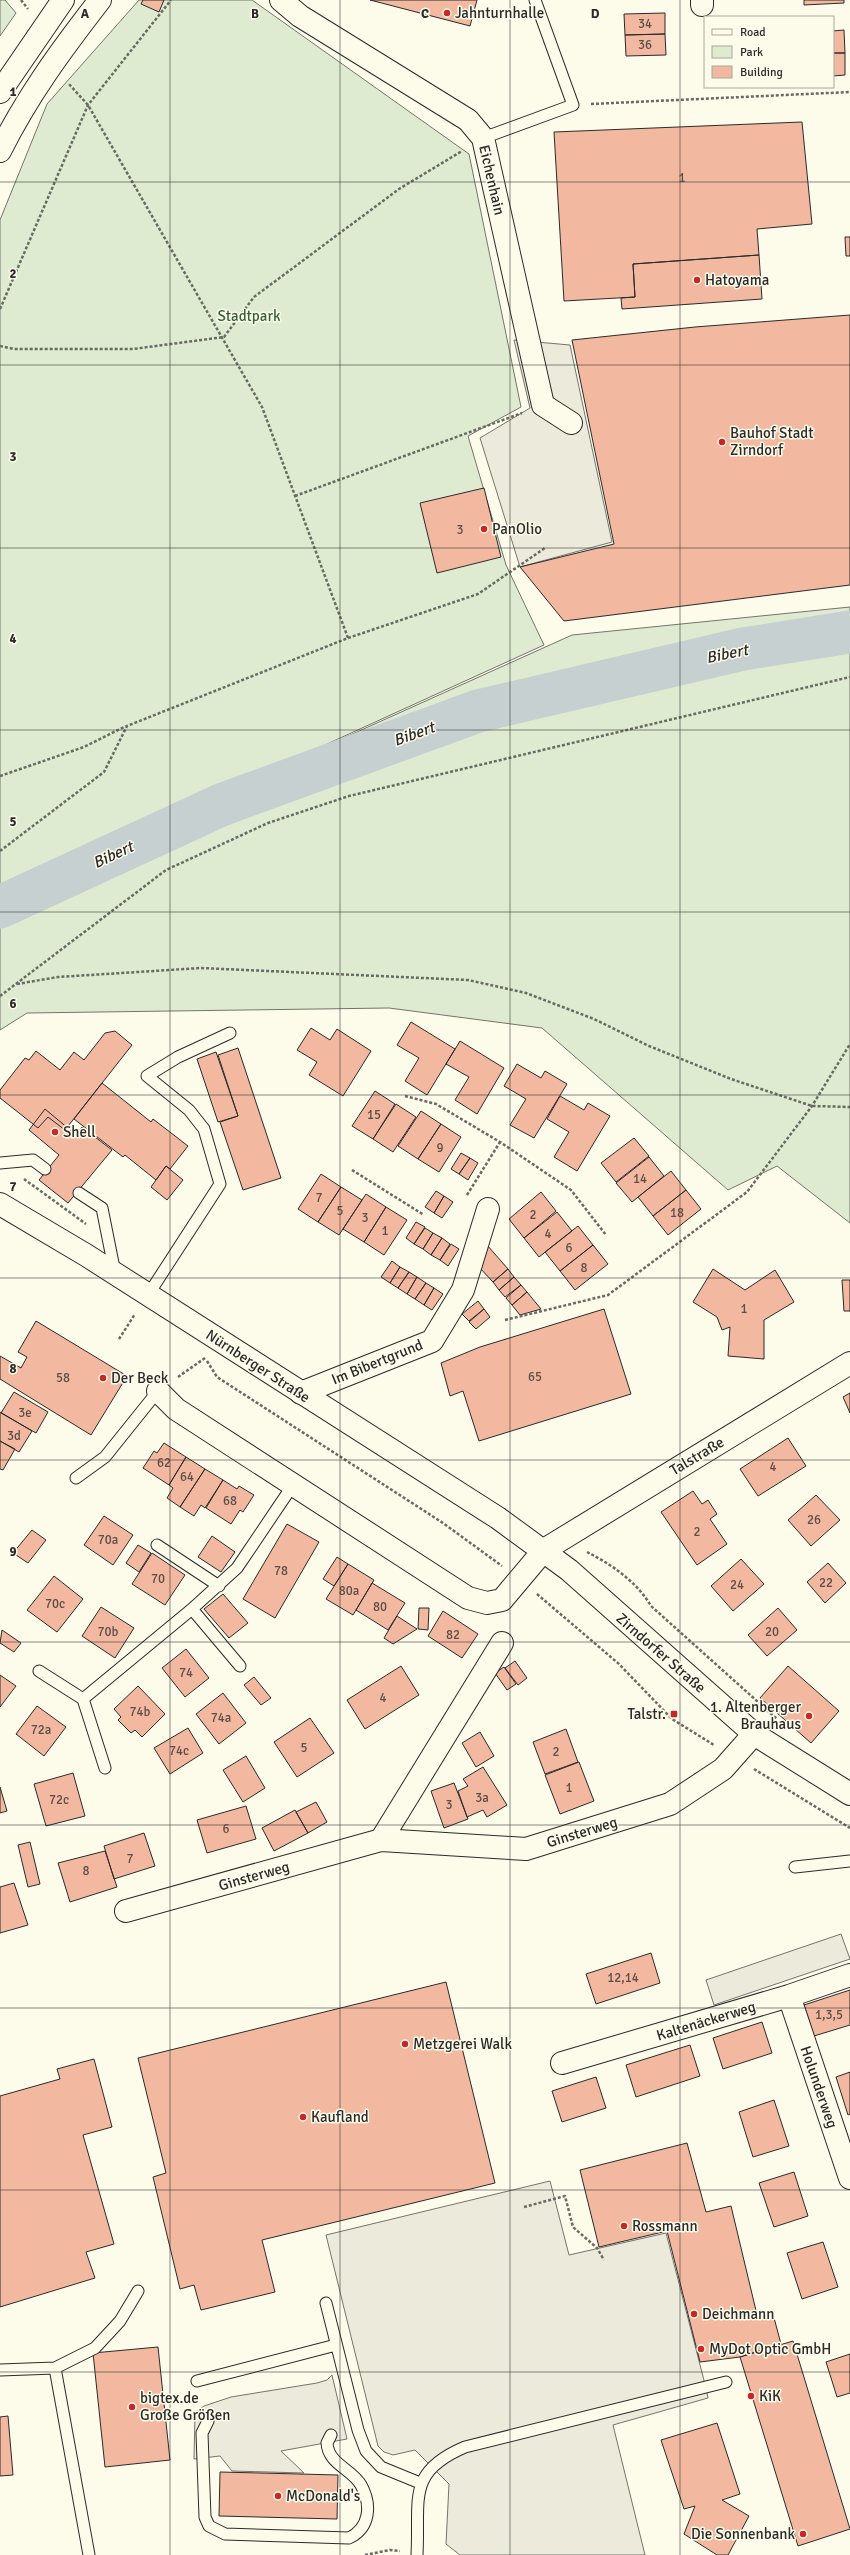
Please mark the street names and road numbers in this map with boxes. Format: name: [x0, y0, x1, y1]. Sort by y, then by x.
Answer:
street label: Eichenhain: [475, 143, 509, 217]
street label: Nürnberger Straße: [202, 1326, 314, 1406]
street label: Im Bibertgrund: [329, 1335, 425, 1389]
street label: Talstraße: [667, 1433, 727, 1479]
street label: Zirndorfer Straße: [613, 1609, 709, 1697]
street label: Ginsterweg: [544, 1813, 620, 1851]
street label: Ginsterweg: [216, 1857, 292, 1895]
street label: Kaltenäckerweg: [654, 1997, 758, 2045]
street label: Holunderweg: [797, 2043, 842, 2131]

